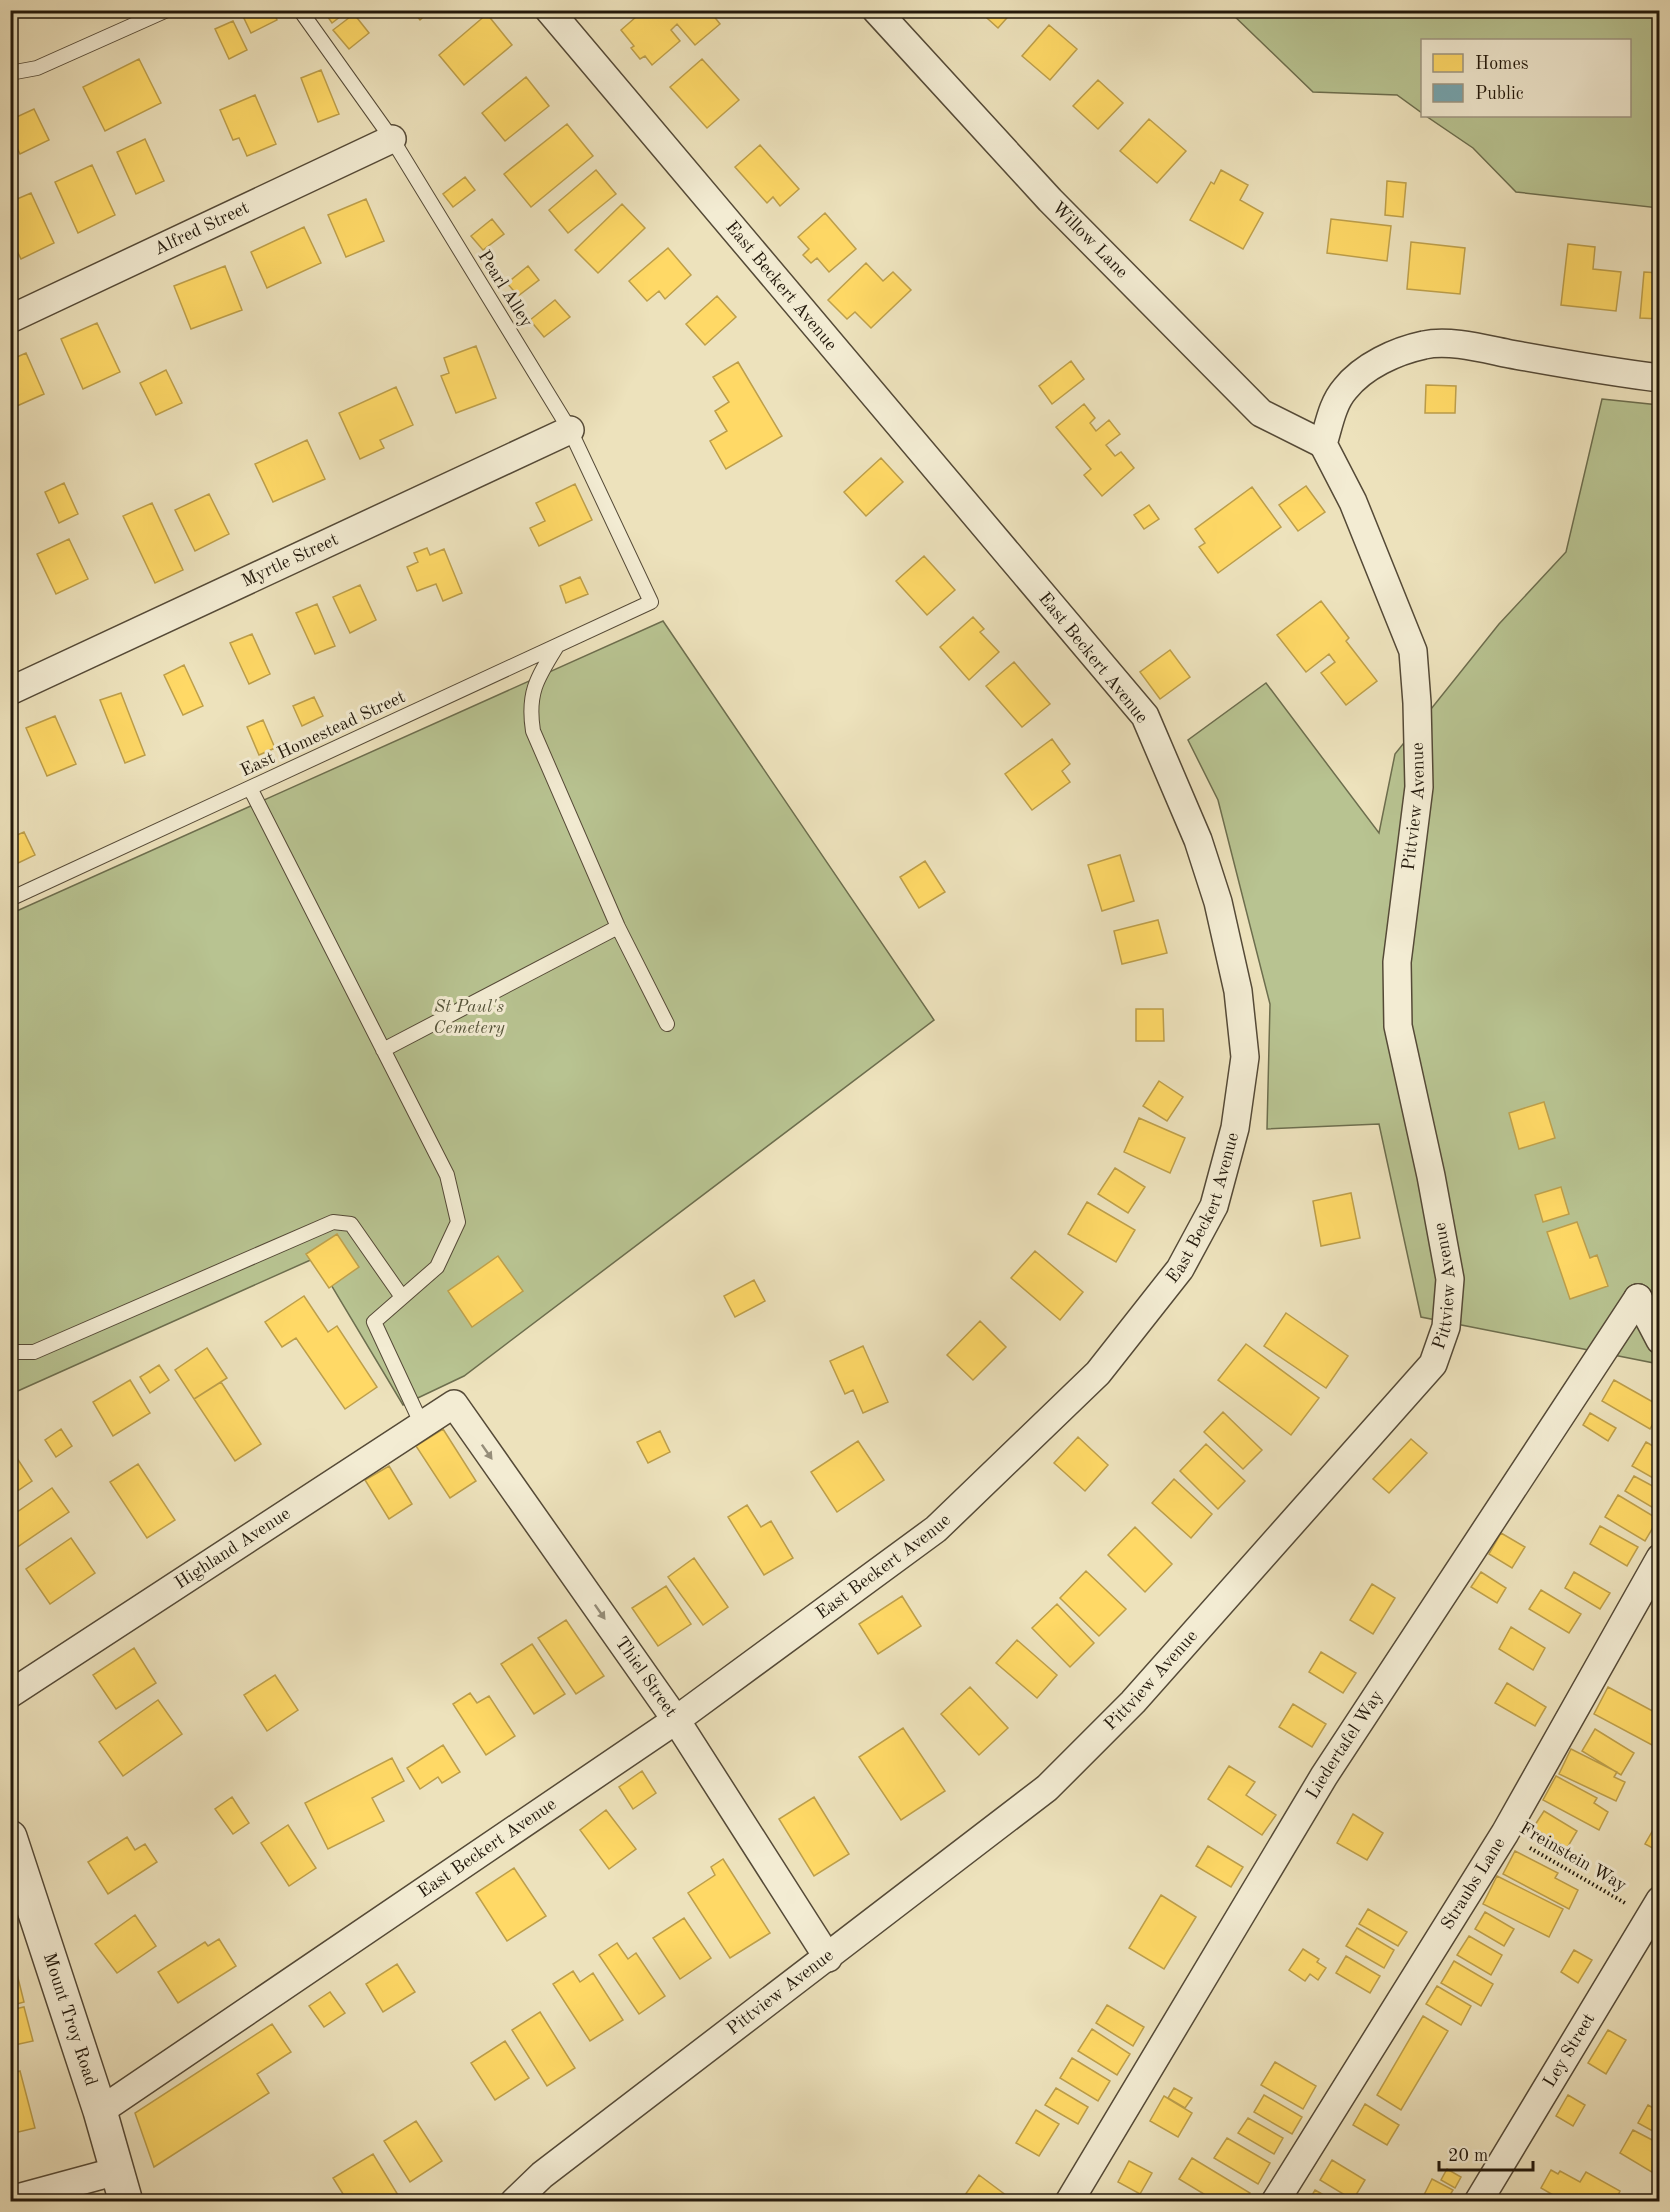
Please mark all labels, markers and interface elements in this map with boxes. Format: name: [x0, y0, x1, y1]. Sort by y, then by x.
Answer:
legend: [1421, 39, 1631, 117]
text: Homes: [1475, 55, 1529, 73]
text: Public: [1475, 85, 1524, 103]
street label: Willow Lane: [1048, 198, 1131, 282]
street label: Alfred Street: [152, 199, 252, 259]
street label: East Beckert Avenue: [722, 218, 840, 354]
street label: Pearl Alley: [474, 247, 536, 331]
street label: Myrtle Street: [239, 530, 341, 591]
street label: East Beckert Avenue: [1035, 589, 1151, 727]
street label: East Homestead Street: [238, 688, 408, 780]
street label: Pittview Avenue: [1400, 742, 1428, 872]
park label: St Paul's Cemetery: [433, 998, 505, 1037]
street label: East Beckert Avenue: [1163, 1131, 1242, 1287]
street label: Pittview Avenue: [1430, 1221, 1459, 1352]
one-way arrow: [481, 1444, 493, 1460]
street label: Highland Avenue: [172, 1504, 294, 1593]
street label: East Beckert Avenue: [813, 1511, 954, 1623]
one-way arrow: [594, 1603, 606, 1619]
street label: Pittview Avenue: [1101, 1627, 1201, 1734]
street label: Thiel Street: [612, 1634, 680, 1720]
street label: Liedertafel Way: [1303, 1687, 1387, 1802]
street label: East Beckert Avenue: [415, 1795, 560, 1901]
street label: Freinstein Way: [1516, 1819, 1630, 1895]
street label: Straubs Lane: [1438, 1835, 1509, 1933]
street label: Pittview Avenue: [724, 1946, 837, 2039]
street label: Mount Troy Road: [40, 1951, 100, 2088]
street label: Ley Street: [1540, 2010, 1598, 2090]
scale bar: [1439, 2134, 1534, 2172]
text: 20 m: [1448, 2147, 1488, 2165]

